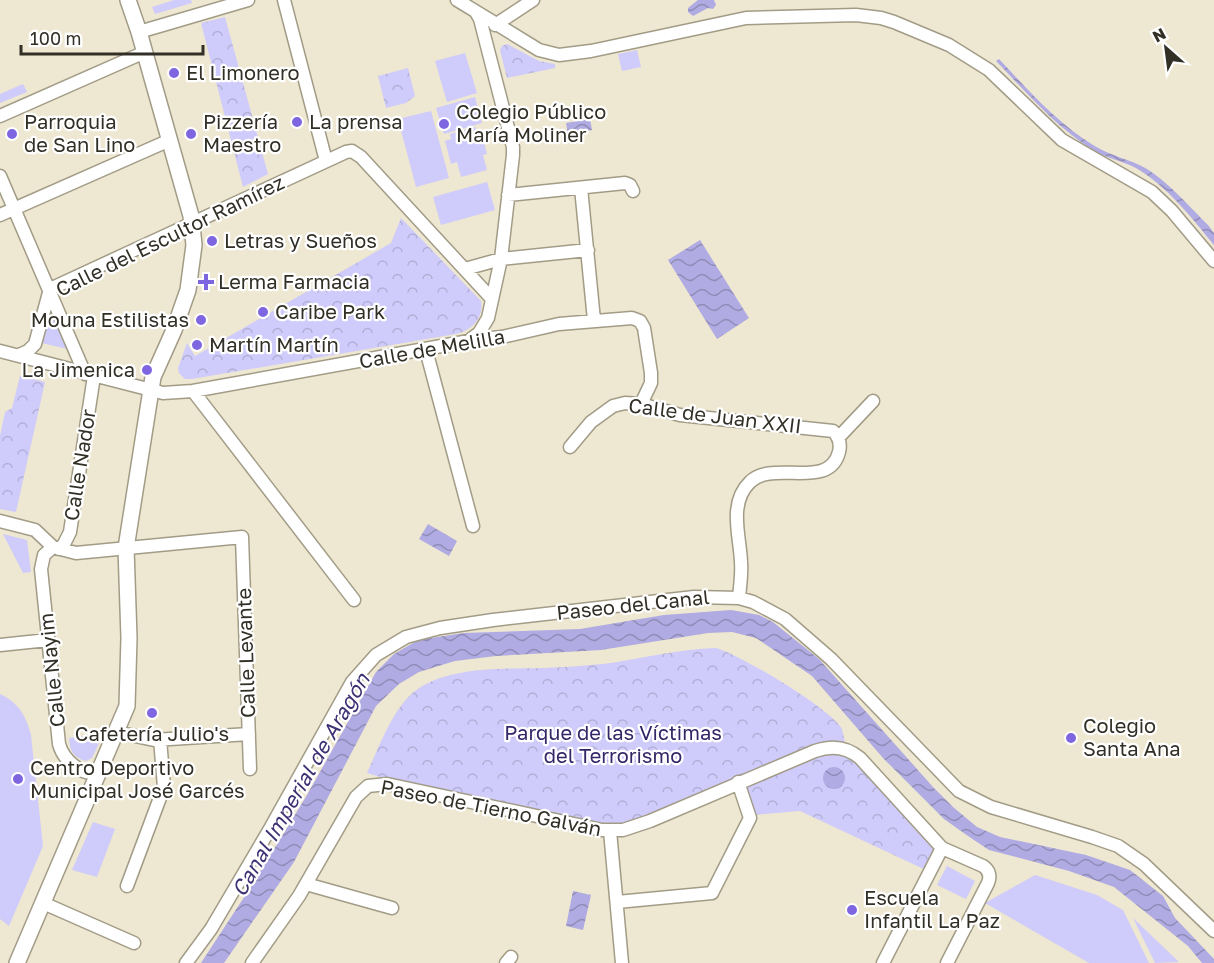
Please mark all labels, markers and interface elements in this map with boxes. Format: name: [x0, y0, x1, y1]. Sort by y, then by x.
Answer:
scale bar: [21, 18, 202, 56]
north arrow: [1136, 18, 1196, 78]
text: N: [1149, 23, 1169, 46]
text: 100 m: [30, 27, 81, 49]
place label: El Limonero: [186, 60, 300, 84]
marker: El Limonero: [167, 66, 181, 80]
place label: Colegio Público María Moliner: [456, 99, 606, 146]
place label: Parroquia de San Lino: [24, 109, 135, 156]
place label: Pizzería Maestro: [203, 109, 281, 156]
place label: La prensa: [309, 109, 403, 133]
marker: La prensa: [290, 115, 304, 129]
marker: Colegio Público María Moliner: [437, 117, 451, 131]
marker: Parroquia de San Lino: [5, 127, 19, 141]
marker: Pizzería Maestro: [184, 127, 198, 141]
street label: Calle del Escultor Ramírez: [51, 169, 288, 301]
place label: Letras y Sueños: [224, 228, 377, 252]
marker: Letras y Sueños: [205, 234, 219, 248]
place label: Lerma Farmacia: [218, 269, 370, 293]
marker: Lerma Farmacia: [199, 275, 213, 289]
place label: Caribe Park: [275, 299, 385, 323]
marker: Caribe Park: [256, 305, 270, 319]
place label: Mouna Estilistas: [31, 307, 189, 331]
marker: Mouna Estilistas: [194, 313, 208, 327]
street label: Calle de Melilla: [357, 323, 507, 373]
place label: Martín Martín: [209, 332, 339, 356]
marker: Martín Martín: [190, 338, 204, 352]
place label: La Jimenica: [21, 357, 135, 381]
marker: La Jimenica: [140, 363, 154, 377]
street label: Calle de Juan XXII: [627, 392, 803, 438]
street label: Calle Nador: [58, 407, 100, 522]
street label: Paseo del Canal: [555, 584, 711, 624]
street label: Calle Levante: [231, 588, 259, 718]
street label: Calle Nayim: [33, 612, 69, 728]
water label: Canal Imperial de Aragón: [225, 667, 375, 901]
marker: Cafetería Julio's: [145, 706, 159, 720]
place label: Colegio Santa Ana: [1083, 713, 1181, 760]
park label: Parque de las Víctimas del Terrorismo: [504, 720, 722, 767]
place label: Cafetería Julio's: [75, 721, 229, 745]
marker: Colegio Santa Ana: [1064, 731, 1078, 745]
place label: Centro Deportivo Municipal José Garcés: [30, 755, 245, 802]
marker: Centro Deportivo Municipal José Garcés: [11, 772, 25, 786]
street label: Paseo de Tierno Galván: [379, 774, 604, 840]
place label: Escuela Infantil La Paz: [864, 885, 1000, 932]
marker: Escuela Infantil La Paz: [845, 903, 859, 917]

